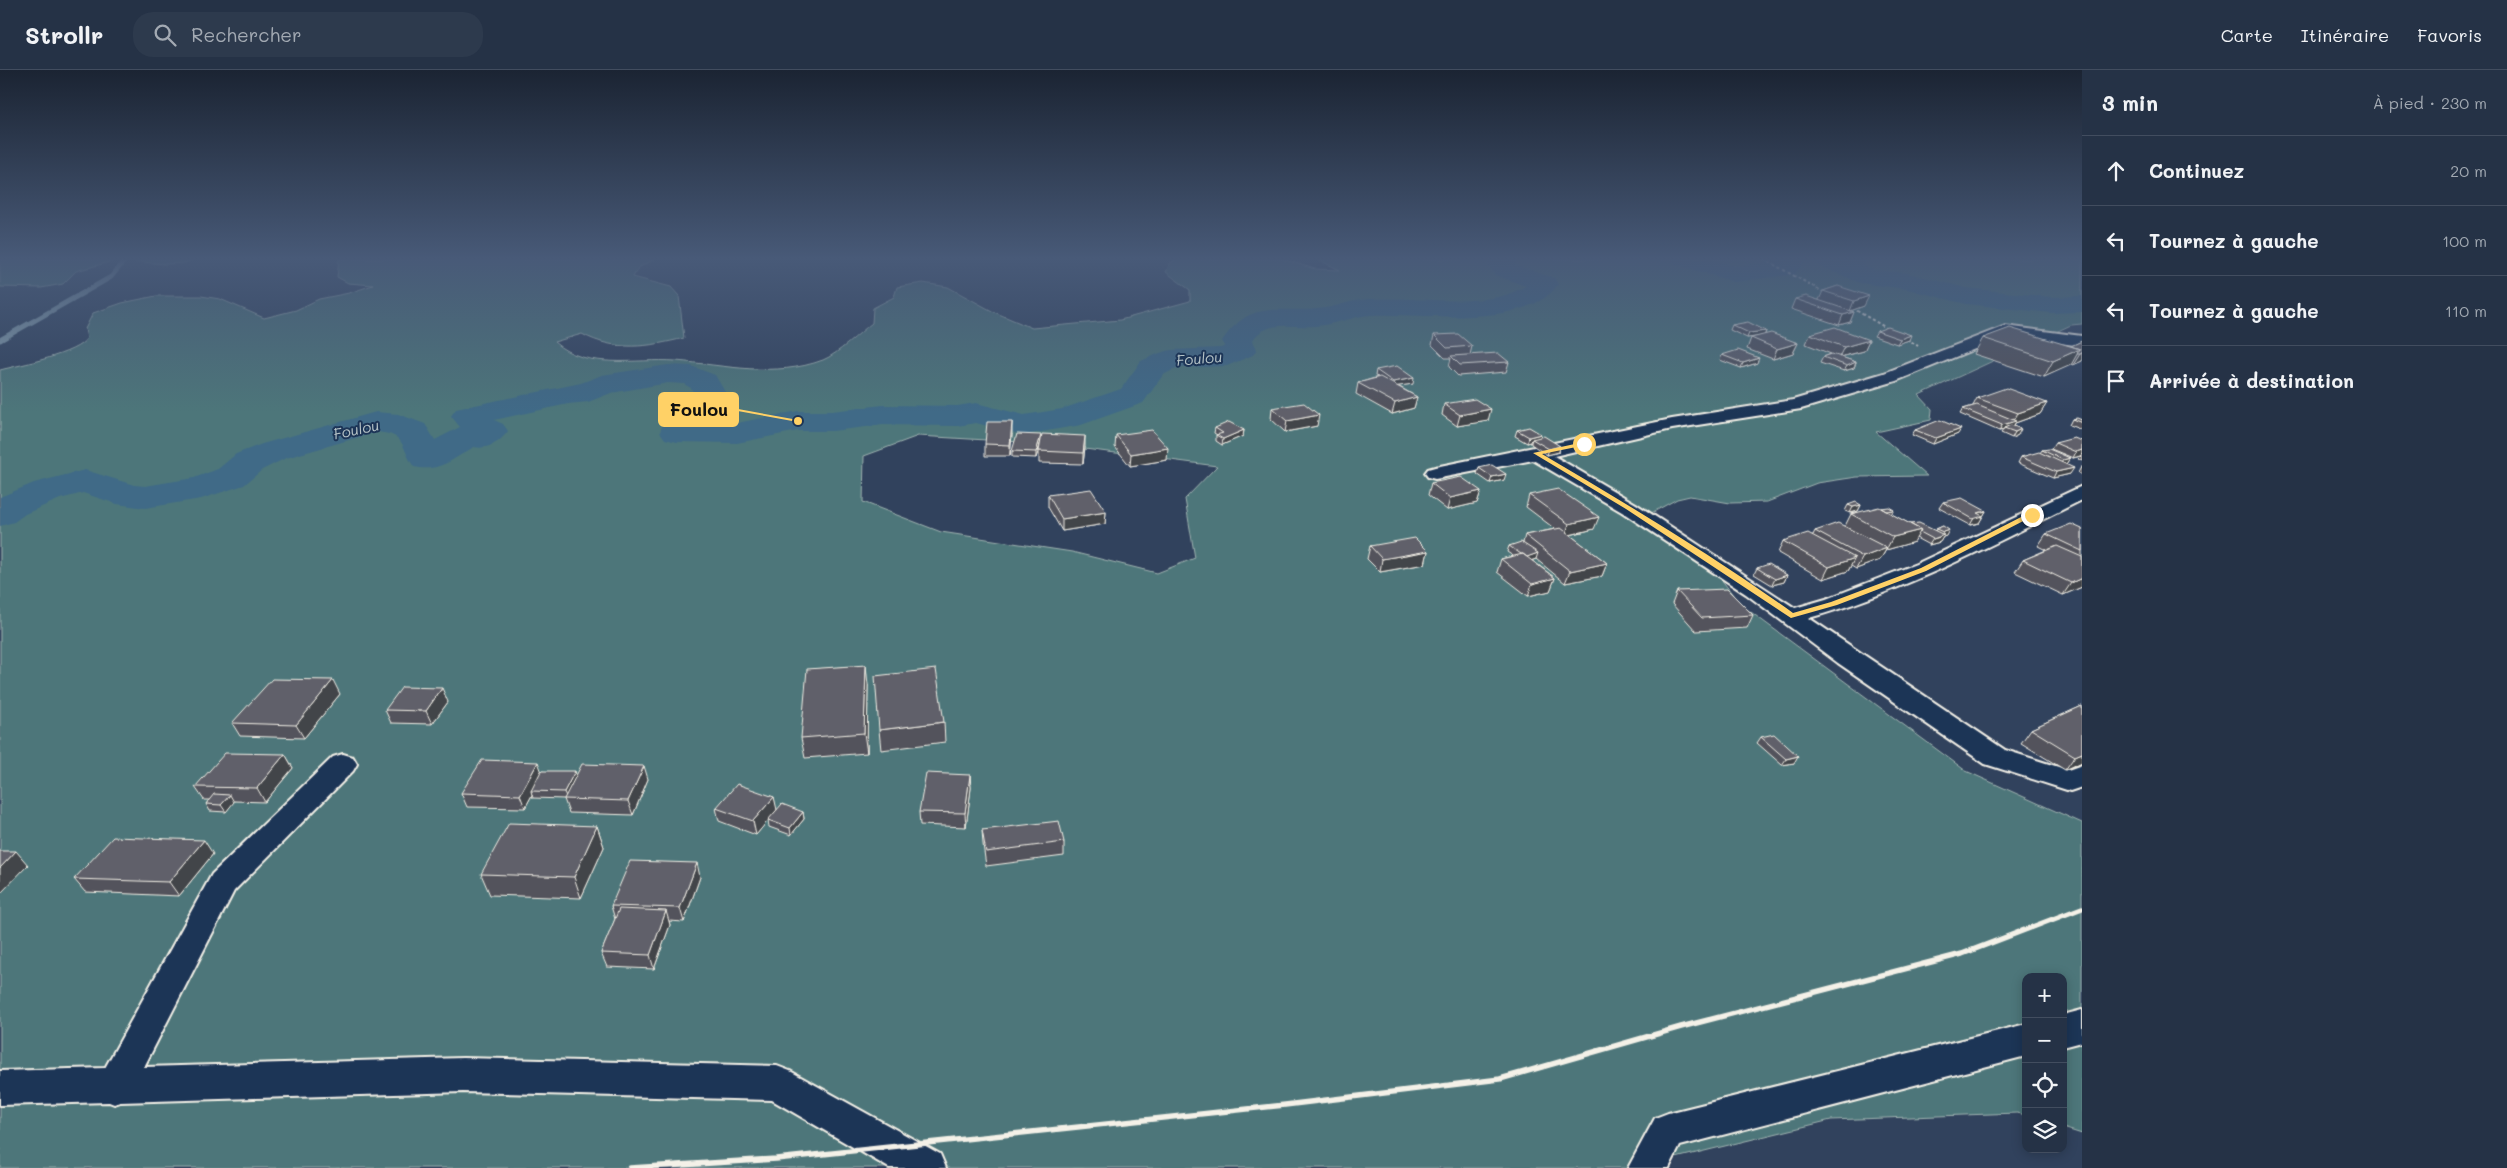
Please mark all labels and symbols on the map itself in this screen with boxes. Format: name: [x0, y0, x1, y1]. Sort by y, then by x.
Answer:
water label: Foulou: [1175, 346, 1223, 370]
callout: Foulou: [659, 393, 738, 426]
text: Foulou: [670, 397, 728, 421]
water label: Foulou: [331, 414, 381, 444]
route start: [1573, 433, 1596, 456]
route end: [2021, 504, 2044, 527]

